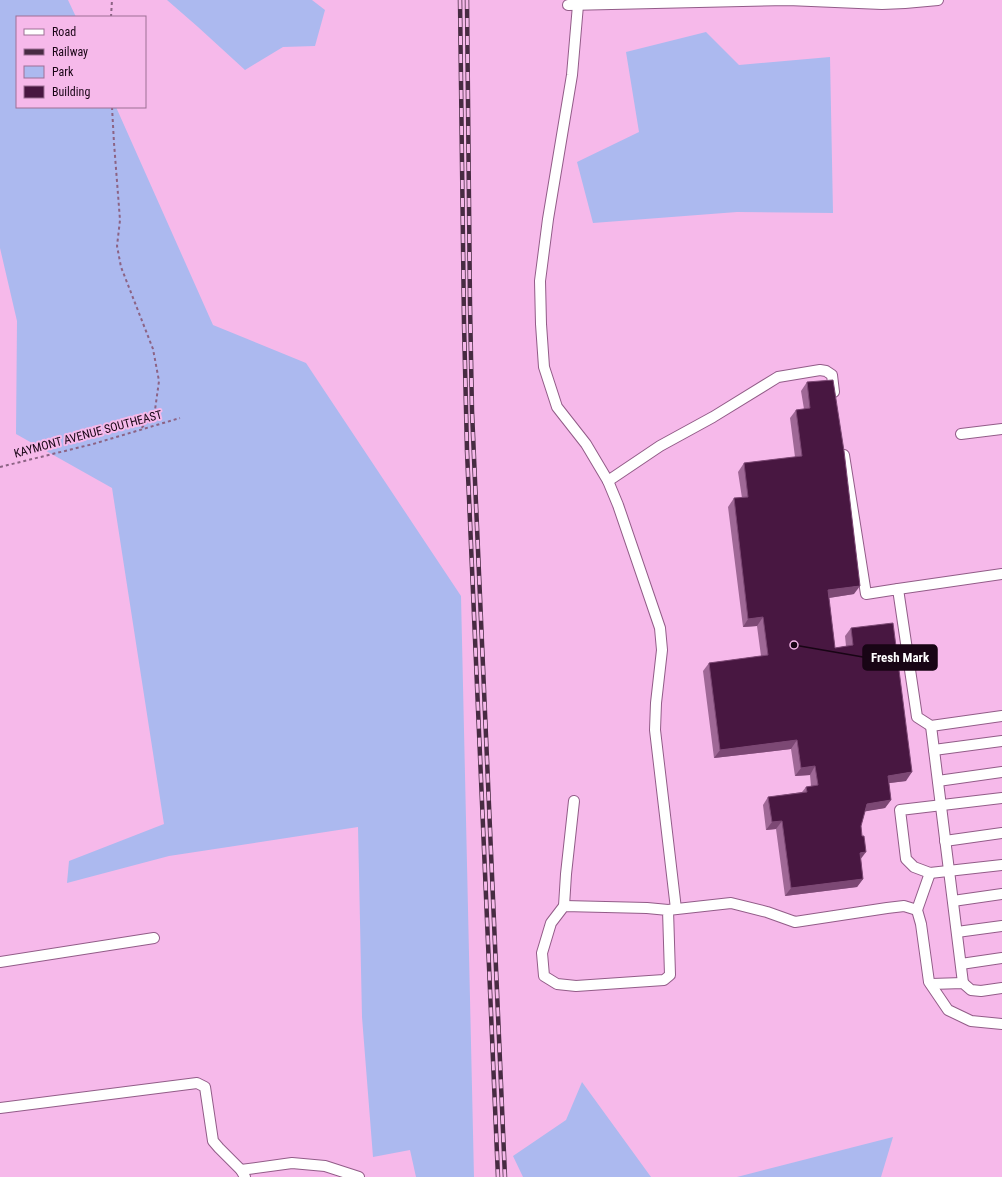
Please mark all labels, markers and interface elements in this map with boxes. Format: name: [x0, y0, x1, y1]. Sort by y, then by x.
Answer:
legend: [16, 16, 146, 108]
text: Road: [52, 25, 76, 39]
text: Railway: [52, 45, 88, 59]
text: Park: [52, 65, 74, 79]
text: Building: [52, 85, 90, 99]
street label: KAYMONT AVENUE SOUTHEAST: [12, 407, 164, 461]
callout: Fresh Mark: [863, 645, 937, 670]
text: Fresh Mark: [871, 650, 930, 665]

